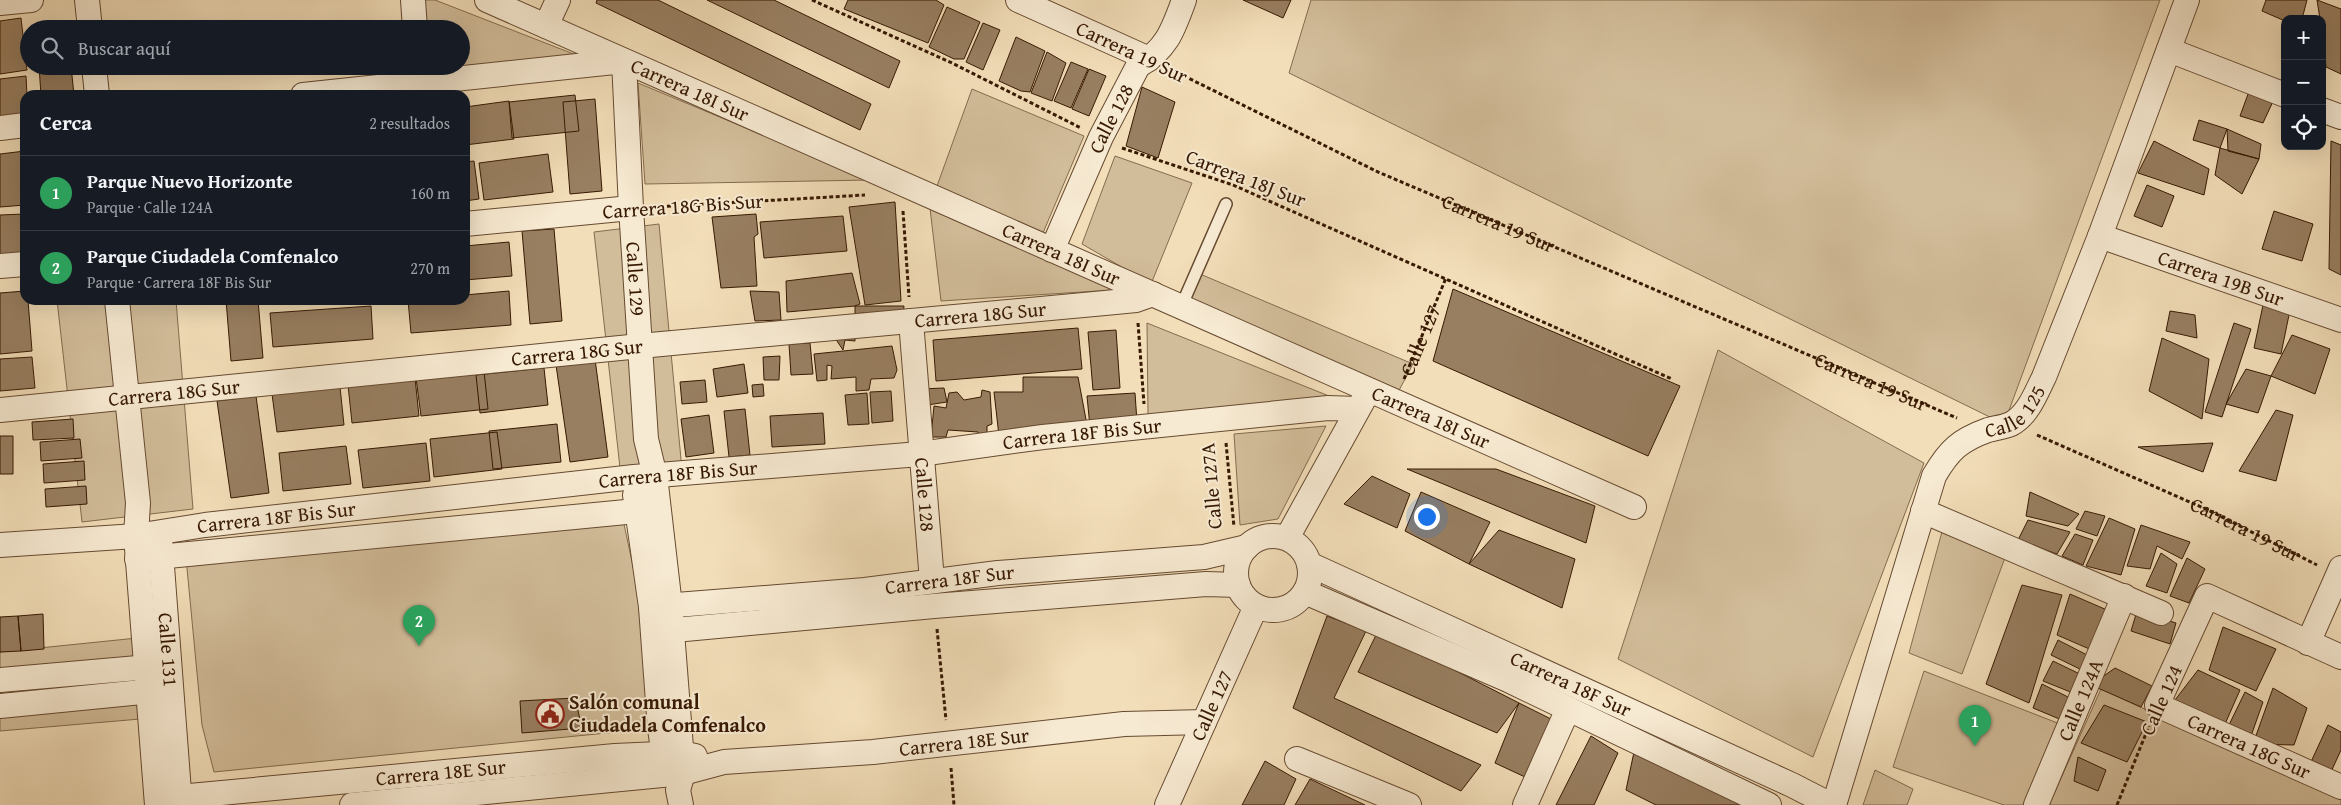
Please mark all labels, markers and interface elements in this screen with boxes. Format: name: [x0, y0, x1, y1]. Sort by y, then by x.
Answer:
street label: Carrera 19 Sur: [1072, 13, 1193, 90]
map controls: [2281, 15, 2326, 150]
button: +: [2281, 15, 2326, 60]
search box: [20, 20, 470, 75]
icon: search: [38, 34, 66, 62]
text: Buscar aquí: [78, 34, 171, 62]
street label: Carrera 18I Sur: [627, 50, 754, 128]
button: −: [2281, 60, 2326, 105]
street label: Calle 128: [1081, 79, 1140, 158]
button: locate: [2281, 105, 2326, 150]
text: Cerca: [40, 107, 92, 138]
text: 2 resultados: [369, 111, 450, 135]
street label: Carrera 18J Sur: [1182, 141, 1310, 214]
text: Parque Nuevo Horizonte: [87, 167, 293, 195]
text: 1: [52, 181, 60, 205]
text: 160 m: [410, 181, 450, 205]
street label: Carrera 18G Bis Sur: [601, 185, 764, 226]
street label: Carrera 19 Sur: [1438, 186, 1560, 260]
text: Parque · Calle 124A: [87, 195, 213, 219]
street label: Carrera 18I Sur: [998, 215, 1125, 292]
street label: Calle 129: [619, 241, 653, 317]
text: Parque Ciudadela Comfenalco: [87, 242, 338, 270]
street label: Carrera 19B Sur: [2154, 242, 2288, 313]
text: 2: [52, 256, 60, 280]
text: 270 m: [410, 256, 450, 280]
text: Parque · Carrera 18F Bis Sur: [87, 270, 271, 294]
street label: Carrera 18G Sur: [913, 294, 1047, 335]
street label: Calle 127: [1392, 300, 1447, 380]
street label: Carrera 18G Sur: [510, 331, 644, 373]
street label: Carrera 19 Sur: [1811, 344, 1933, 418]
street label: Carrera 18G Sur: [107, 371, 241, 413]
street label: Carrera 18I Sur: [1367, 378, 1495, 456]
street label: Calle 125: [1982, 380, 2052, 444]
street label: Carrera 18F Bis Sur: [1001, 410, 1163, 456]
street label: Calle 127A: [1192, 442, 1229, 530]
street label: Carrera 18F Bis Sur: [597, 452, 759, 495]
street label: Calle 128: [908, 456, 943, 533]
street label: Carrera 19 Sur: [2186, 489, 2306, 569]
street label: Carrera 18F Bis Sur: [195, 493, 357, 540]
your location: [1414, 504, 1440, 530]
street label: Carrera 18F Sur: [883, 557, 1015, 601]
pin: 2: [403, 605, 435, 646]
street label: Calle 131: [152, 612, 186, 688]
street label: Carrera 18F Sur: [1506, 643, 1636, 724]
street label: Calle 124A: [2050, 654, 2110, 745]
street label: Calle 124: [2132, 660, 2189, 740]
street label: Calle 127: [1183, 665, 1239, 745]
place label: Salón comunal Ciudadela Comfenalco: [569, 687, 766, 739]
public building icon: Salón comunal Ciudadela Comfenalco: [535, 699, 565, 729]
pin: 1: [1959, 705, 1991, 746]
street label: Carrera 18G Sur: [2183, 705, 2316, 786]
street label: Carrera 18E Sur: [898, 720, 1030, 763]
street label: Carrera 18E Sur: [374, 751, 507, 792]

